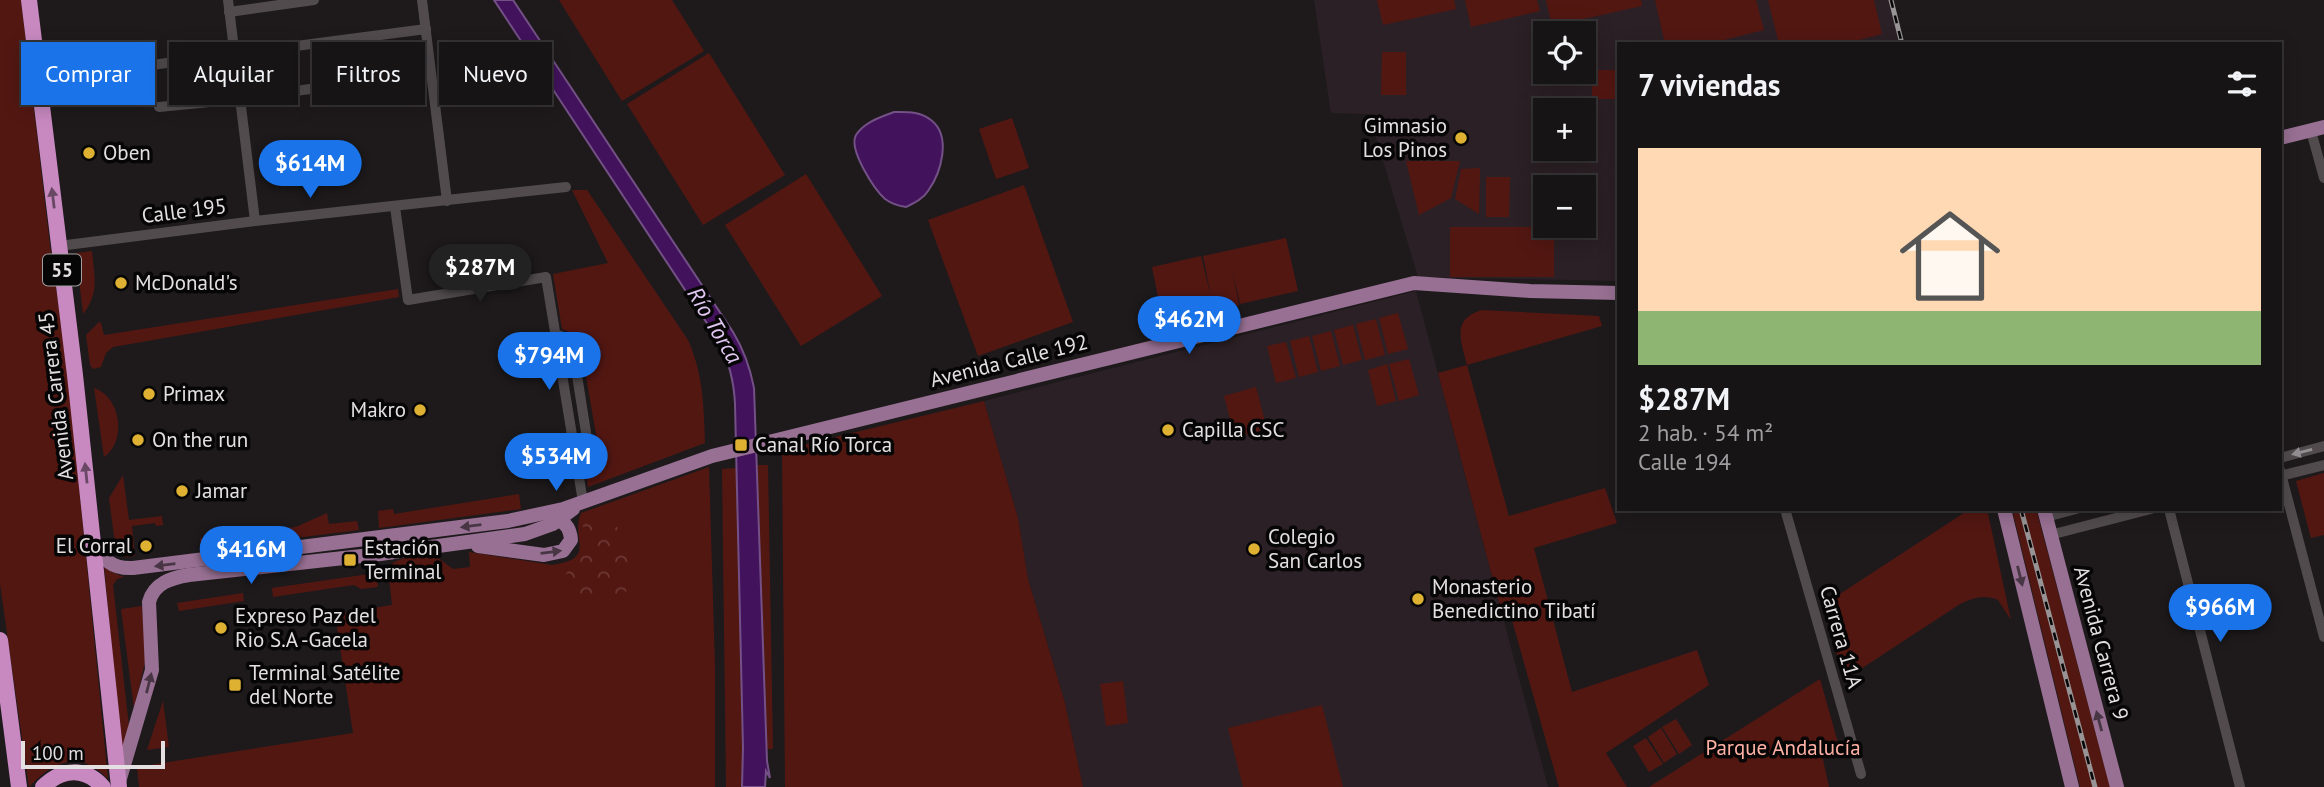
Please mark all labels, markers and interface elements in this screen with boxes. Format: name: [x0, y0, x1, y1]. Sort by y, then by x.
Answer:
map controls: [1533, 21, 1596, 238]
button: locate: [1533, 21, 1596, 84]
chip: Comprar: [21, 42, 155, 105]
chip: Alquilar: [169, 42, 298, 105]
chip: Filtros: [312, 42, 425, 105]
chip: Nuevo: [439, 42, 552, 105]
text: 7 viviendas: [1638, 65, 1780, 104]
icon: filters: [2223, 65, 2261, 103]
button: +: [1533, 98, 1596, 161]
place label: Gimnasio Los Pinos: [1363, 112, 1447, 163]
marker: Gimnasio Los Pinos: [1453, 130, 1469, 146]
place label: Oben: [103, 139, 151, 166]
pin: $614M: [261, 140, 359, 200]
marker: Oben: [81, 145, 97, 161]
text: $614M: [275, 148, 345, 177]
button: −: [1533, 175, 1596, 238]
one-way arrow: [47, 187, 58, 209]
street label: Calle 195: [140, 192, 228, 229]
icon: home: [1887, 193, 2013, 319]
pin: $287M: [431, 244, 529, 304]
text: $287M: [445, 252, 515, 281]
road number: 55: [43, 254, 81, 286]
place label: McDonald's: [135, 269, 238, 296]
marker: McDonald's: [113, 275, 129, 291]
water label: Río Torca: [681, 281, 750, 368]
pin: $462M: [1140, 296, 1238, 356]
text: $462M: [1154, 304, 1224, 333]
street label: Avenida Carrera 45: [32, 310, 79, 482]
street label: Avenida Calle 192: [927, 328, 1090, 393]
pin: $794M: [500, 332, 598, 392]
text: $794M: [514, 340, 584, 369]
text: $287M: [1638, 379, 1730, 418]
place label: Primax: [163, 380, 225, 407]
marker: Primax: [141, 386, 157, 402]
place label: Makro: [351, 396, 406, 423]
marker: Makro: [412, 402, 428, 418]
place label: Capilla CSC: [1182, 416, 1284, 443]
text: 2 hab. · 54 m²: [1638, 418, 1773, 447]
marker: Capilla CSC: [1160, 422, 1176, 438]
place label: On the run: [152, 426, 248, 453]
place label: Canal Río Torca: [755, 431, 892, 458]
marker: On the run: [130, 432, 146, 448]
pin: $534M: [507, 434, 605, 493]
marker: Canal Río Torca: [733, 437, 749, 453]
text: $534M: [521, 441, 591, 470]
text: Calle 194: [1638, 447, 1731, 476]
one-way arrow: [2291, 447, 2313, 458]
one-way arrow: [80, 462, 91, 484]
place label: Jamar: [195, 477, 247, 504]
marker: Jamar: [174, 483, 190, 499]
one-way arrow: [460, 521, 482, 532]
place label: Colegio San Carlos: [1268, 523, 1362, 574]
pin: $416M: [202, 526, 300, 586]
place label: El Corral: [56, 532, 132, 559]
text: $416M: [216, 534, 286, 563]
place label: Estación Terminal: [364, 534, 442, 585]
marker: El Corral: [138, 538, 154, 554]
marker: Colegio San Carlos: [1246, 541, 1262, 557]
one-way arrow: [540, 547, 562, 558]
marker: Estación Terminal: [342, 552, 358, 568]
one-way arrow: [154, 559, 176, 570]
street label: Avenida Carrera 9: [2068, 563, 2135, 723]
one-way arrow: [2015, 565, 2026, 587]
place label: Monasterio Benedictino Tibatí: [1432, 573, 1596, 624]
street label: Carrera 11A: [1814, 583, 1869, 692]
pin: $966M: [2171, 584, 2269, 644]
marker: Monasterio Benedictino Tibatí: [1410, 591, 1426, 607]
text: $966M: [2185, 592, 2255, 621]
place label: Expreso Paz del Rio S.A -Gacela: [235, 602, 376, 653]
marker: Expreso Paz del Rio S.A -Gacela: [213, 620, 229, 636]
place label: Terminal Satélite del Norte: [249, 659, 401, 710]
one-way arrow: [144, 672, 154, 693]
marker: Terminal Satélite del Norte: [227, 677, 243, 693]
one-way arrow: [2094, 710, 2104, 731]
park label: Parque Andalucía: [1705, 734, 1861, 761]
scale bar: [21, 738, 164, 770]
text: 100 m: [32, 741, 84, 765]

